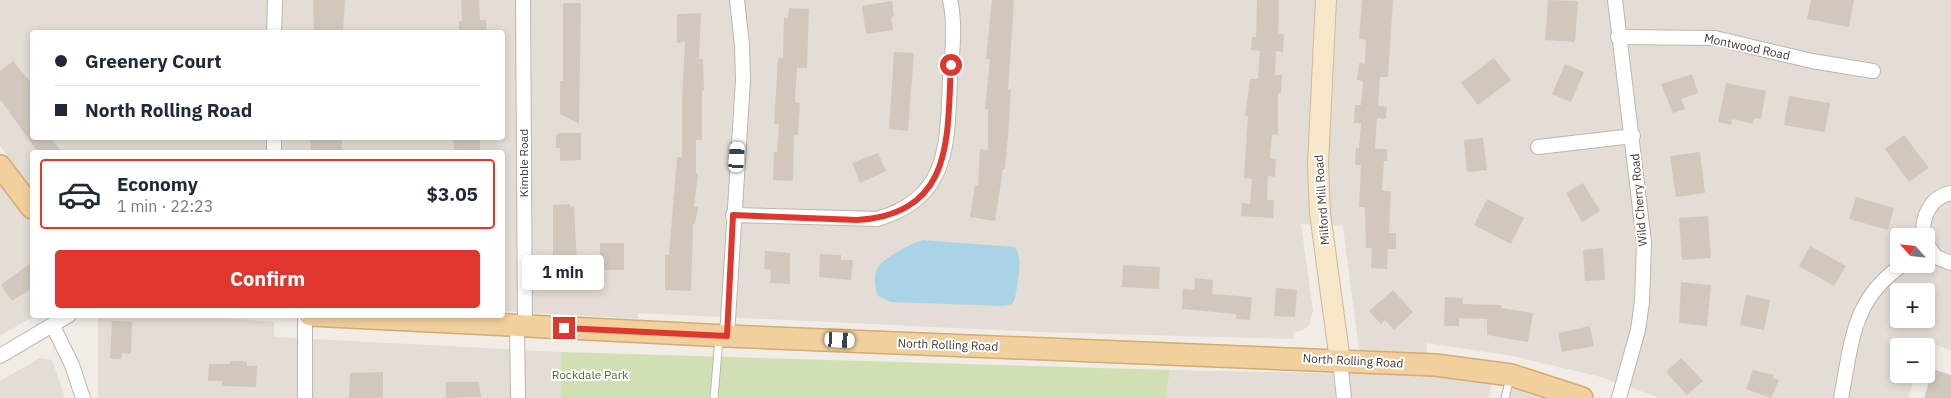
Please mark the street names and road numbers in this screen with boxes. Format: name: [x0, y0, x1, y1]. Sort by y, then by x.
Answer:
street label: Montwood Road: [1703, 30, 1791, 63]
street label: Kimble Road: [516, 129, 531, 197]
street label: Wild Cherry Road: [1627, 153, 1650, 247]
street label: Milford Mill Road: [1311, 154, 1332, 246]
street label: North Rolling Road: [897, 335, 999, 354]
street label: North Rolling Road: [1302, 350, 1404, 371]

